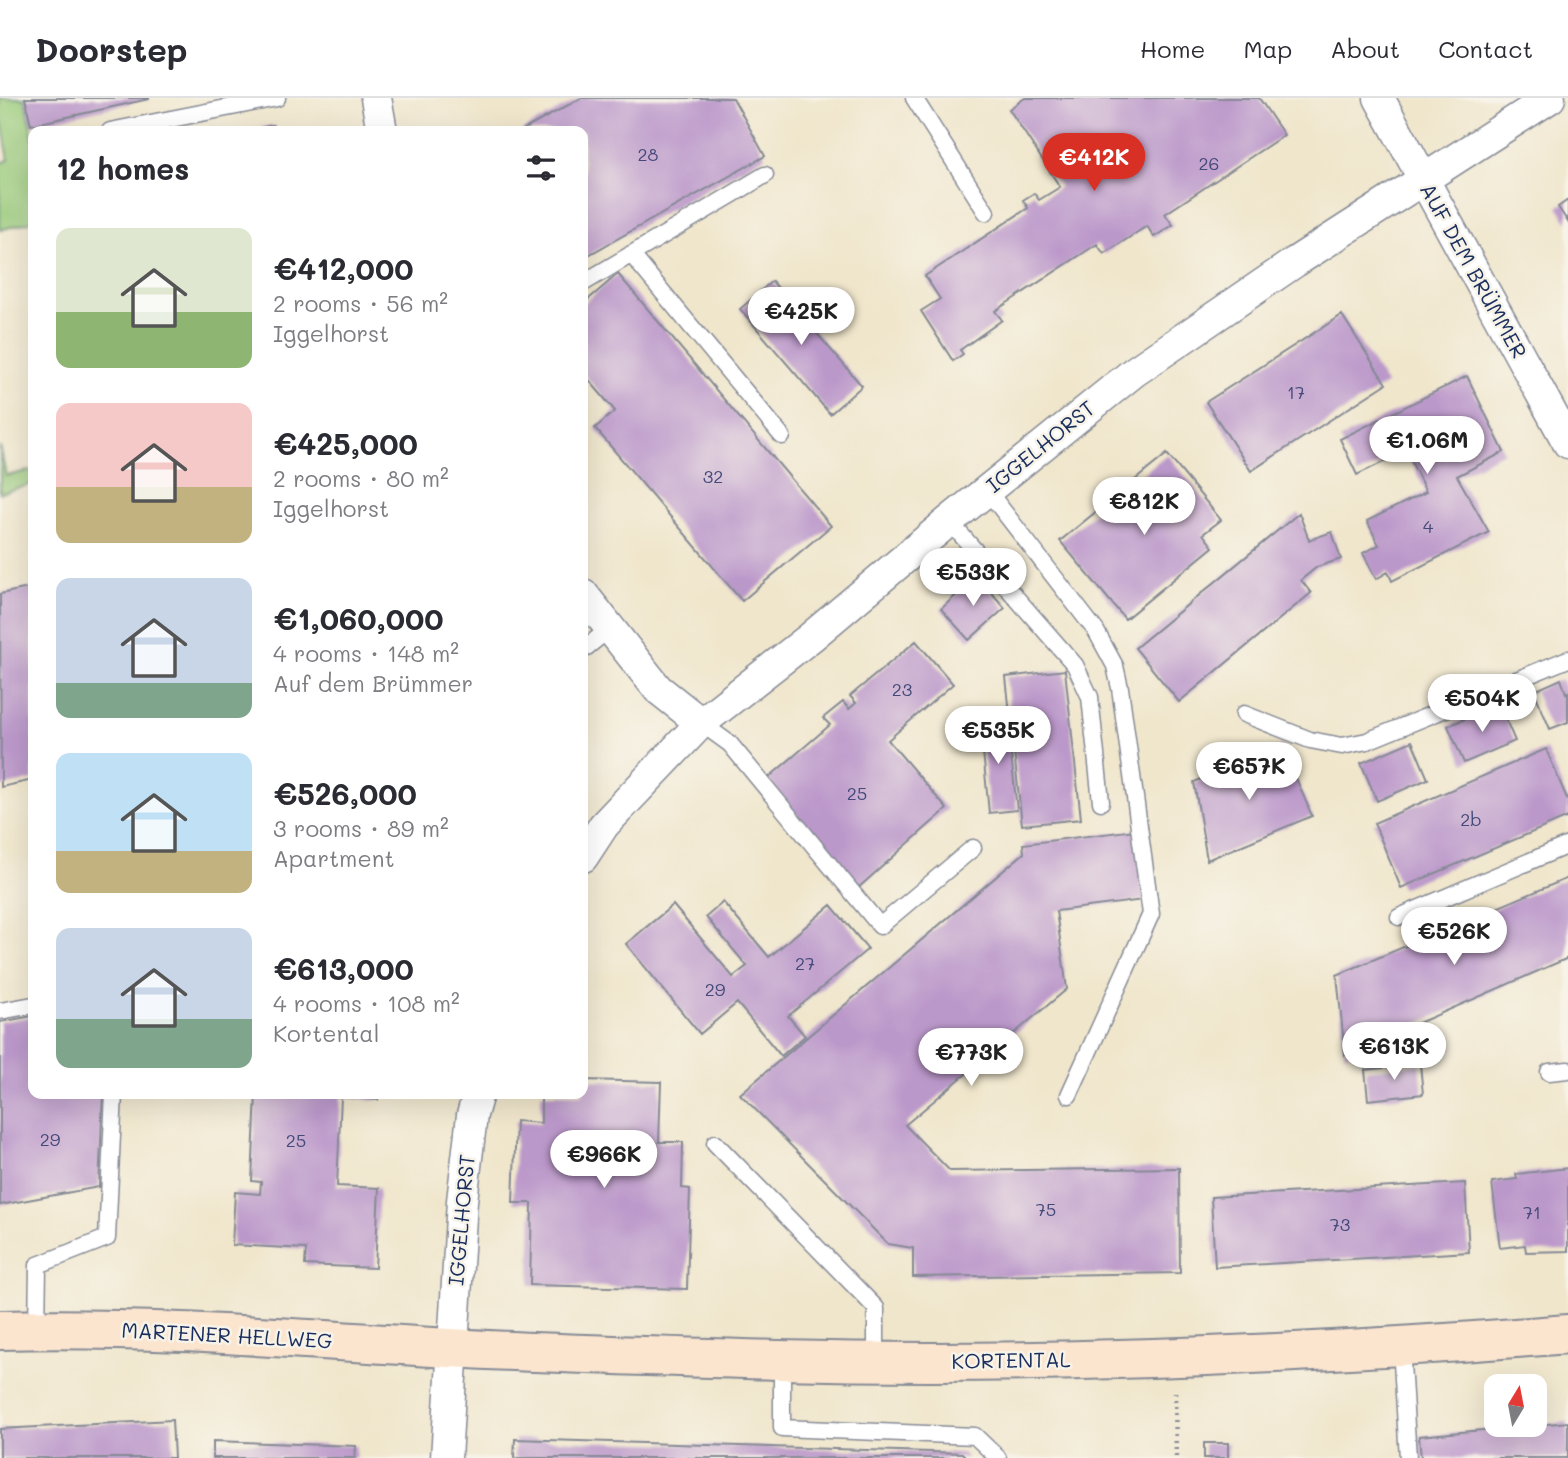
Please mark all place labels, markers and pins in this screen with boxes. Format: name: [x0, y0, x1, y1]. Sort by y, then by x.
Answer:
pin: €412K: [1045, 134, 1143, 193]
pin: €425K: [752, 288, 850, 347]
pin: €1.06M: [1370, 416, 1484, 476]
pin: €812K: [1095, 478, 1193, 537]
pin: €533K: [924, 548, 1022, 608]
pin: €504K: [1433, 674, 1531, 734]
pin: €535K: [949, 706, 1047, 766]
pin: €657K: [1200, 742, 1298, 802]
pin: €526K: [1405, 908, 1503, 967]
pin: €613K: [1345, 1023, 1443, 1082]
pin: €773K: [922, 1028, 1020, 1088]
pin: €966K: [555, 1130, 653, 1190]

